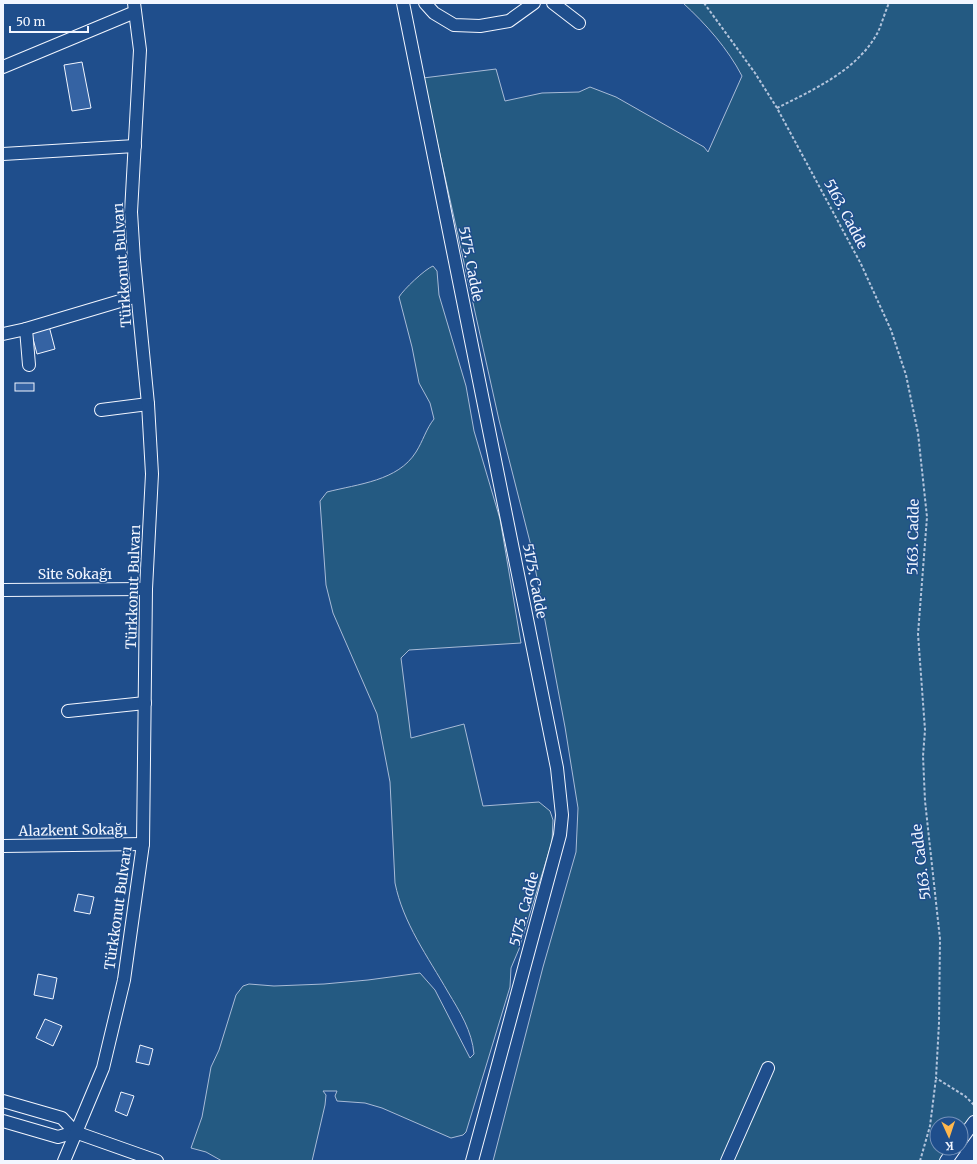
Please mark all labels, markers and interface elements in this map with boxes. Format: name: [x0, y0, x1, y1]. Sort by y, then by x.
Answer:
scale bar: [10, 8, 88, 34]
text: 50 m: [16, 14, 45, 29]
street label: 5163. Cadde: [820, 176, 872, 252]
street label: Türkkonut Bulvarı: [109, 202, 135, 328]
street label: 5175. Cadde: [455, 225, 487, 303]
street label: 5163. Cadde: [903, 499, 923, 575]
street label: Türkkonut Bulvarı: [122, 524, 144, 650]
street label: 5175. Cadde: [519, 542, 551, 620]
street label: Site Sokağı: [38, 565, 113, 583]
street label: Alazkent Sokağı: [17, 820, 128, 840]
street label: 5163. Cadde: [907, 823, 935, 901]
street label: Türkkonut Bulvarı: [100, 845, 136, 971]
street label: 5175. Cadde: [505, 870, 543, 948]
north arrow: [929, 1116, 969, 1156]
text: K: [944, 1139, 954, 1153]

